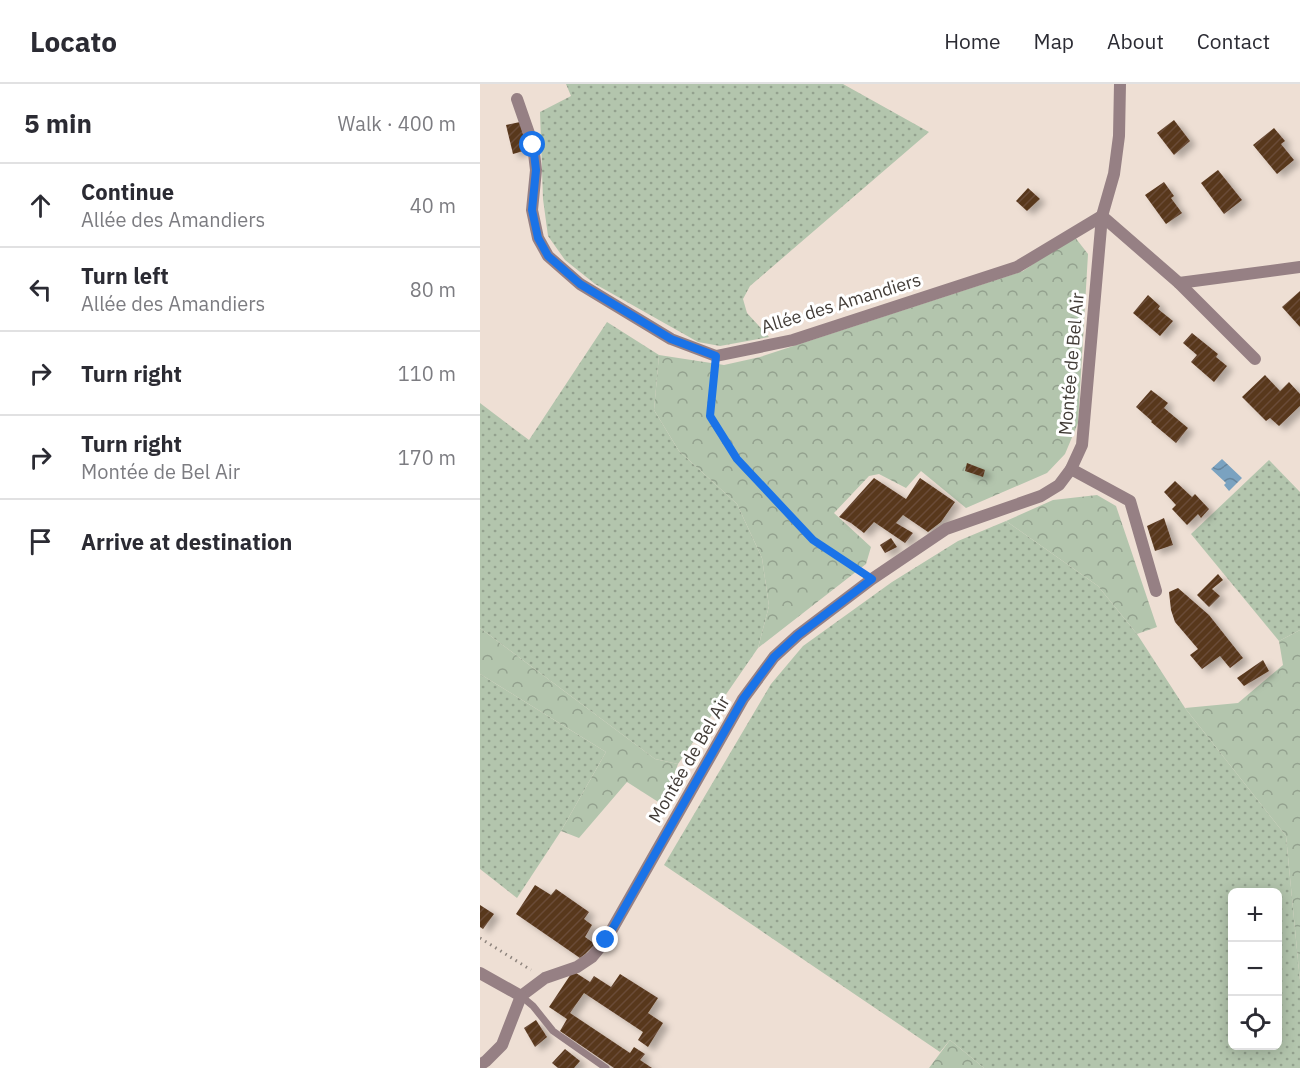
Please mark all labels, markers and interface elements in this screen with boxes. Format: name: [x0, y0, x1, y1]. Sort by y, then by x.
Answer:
text: Locato: [30, 23, 117, 60]
text: Home: [944, 27, 1001, 55]
text: Map: [1034, 27, 1074, 55]
text: About: [1107, 27, 1164, 55]
text: Contact: [1197, 27, 1270, 55]
text: 5 min: [24, 106, 92, 140]
text: Walk · 400 m: [338, 110, 456, 137]
route start: [519, 131, 545, 157]
text: Continue: [81, 177, 174, 206]
icon: ahead: [24, 189, 57, 222]
text: 40 m: [410, 192, 456, 219]
text: Allée des Amandiers: [81, 206, 265, 233]
text: Turn left: [81, 261, 169, 290]
street label: Allée des Amandiers: [758, 268, 924, 338]
icon: left: [24, 273, 57, 306]
text: 80 m: [410, 276, 456, 303]
text: Allée des Amandiers: [81, 290, 265, 317]
street label: Montée de Bel Air: [1053, 291, 1089, 436]
icon: right: [24, 357, 57, 390]
text: Turn right: [81, 359, 182, 388]
text: 110 m: [398, 360, 456, 387]
text: Turn right: [81, 429, 182, 458]
icon: right: [24, 441, 57, 474]
text: 170 m: [398, 444, 456, 471]
text: Montée de Bel Air: [81, 458, 240, 485]
icon: arrive: [24, 525, 57, 558]
text: Arrive at destination: [81, 527, 292, 556]
street label: Montée de Bel Air: [643, 691, 735, 827]
map controls: [1228, 888, 1282, 1050]
button: +: [1228, 888, 1282, 942]
route end: [592, 926, 618, 952]
button: −: [1228, 942, 1282, 996]
button: locate: [1228, 996, 1282, 1050]

